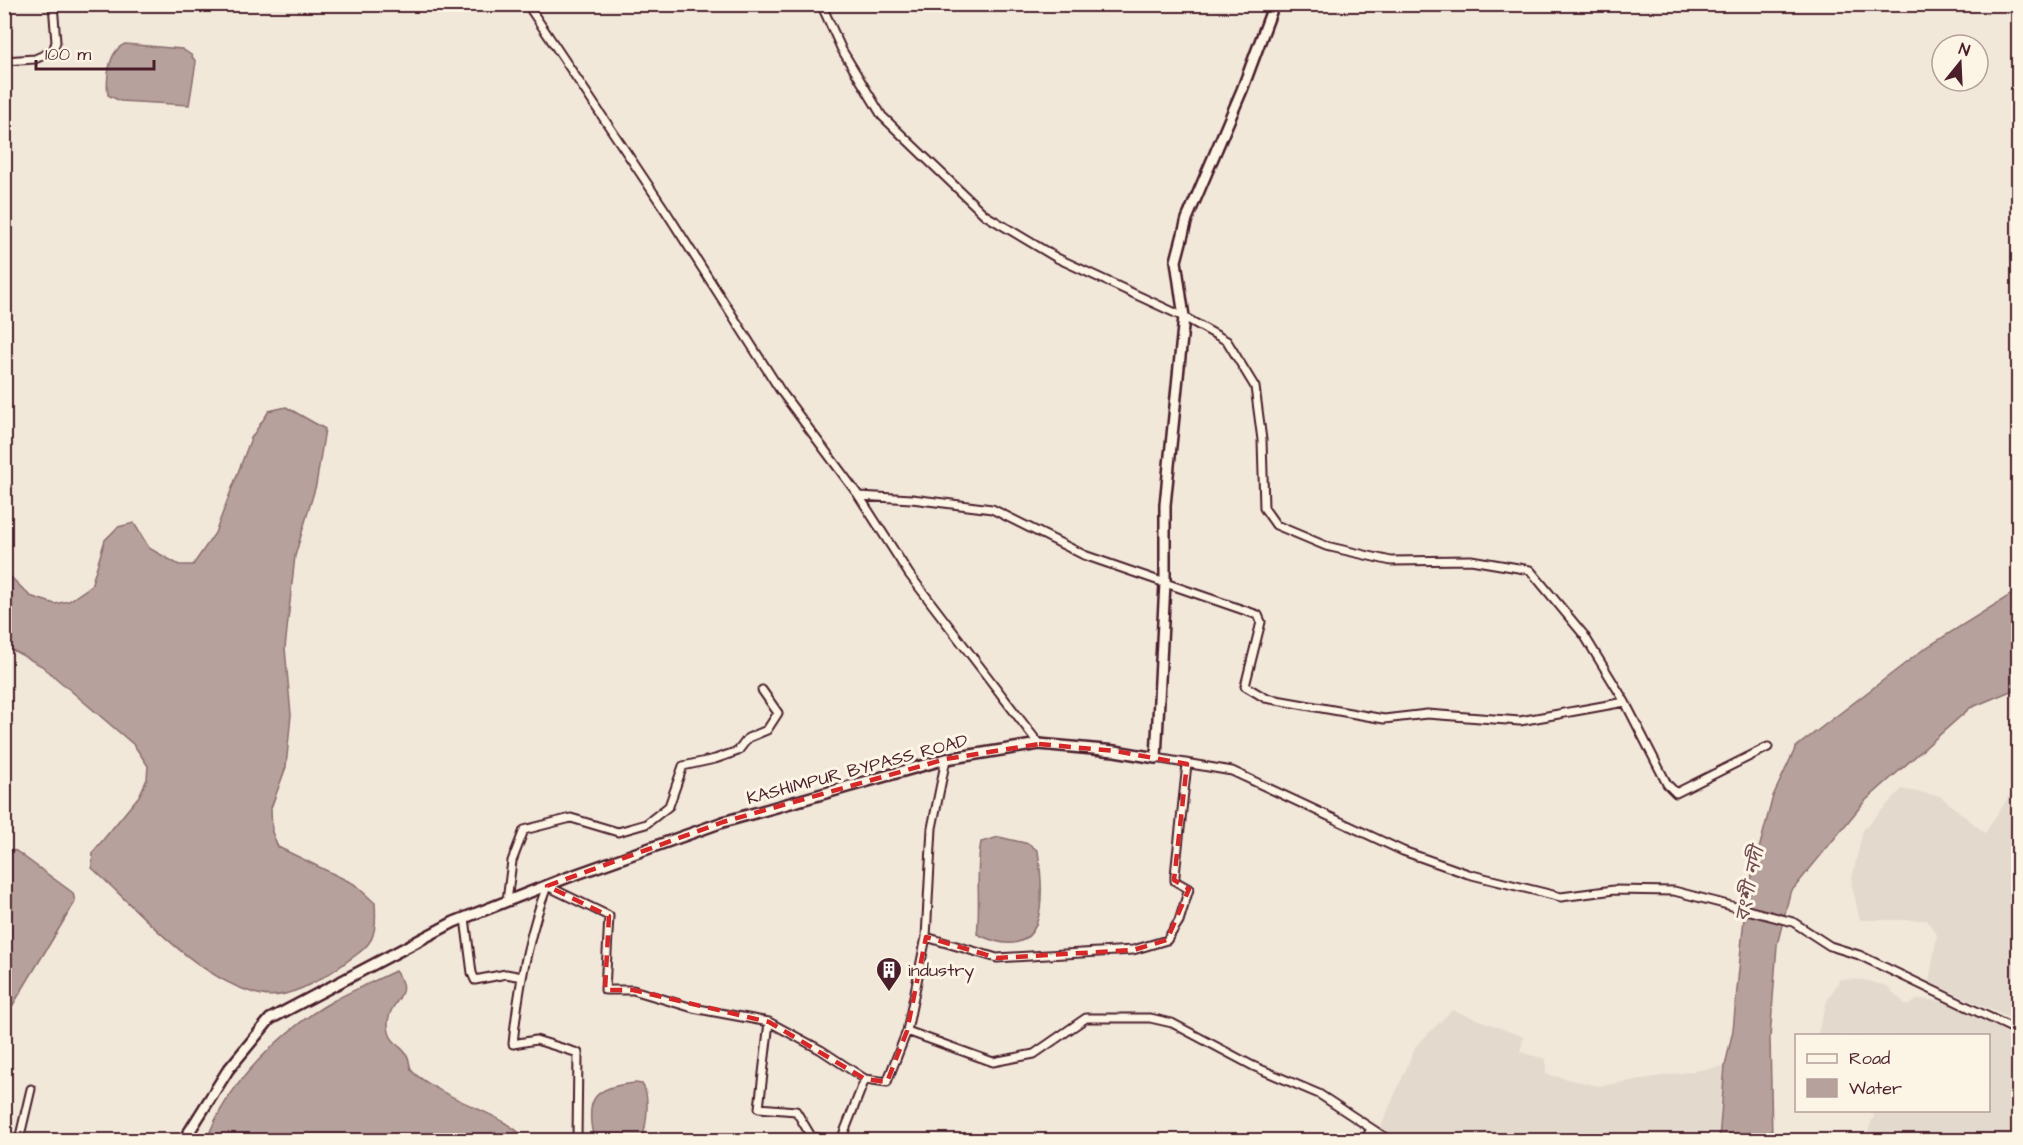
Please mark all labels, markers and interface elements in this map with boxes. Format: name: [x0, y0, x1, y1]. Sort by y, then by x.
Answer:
scale bar: [36, 33, 154, 71]
north arrow: [1930, 33, 1990, 93]
text: N: [1956, 38, 1972, 62]
text: 100 m: [45, 42, 91, 67]
street label: KASHIMPUR BYPASS ROAD: [744, 728, 971, 811]
water label: বংশী নদী: [1728, 841, 1772, 924]
building icon: industry: [874, 955, 904, 993]
place label: industry: [908, 958, 974, 984]
legend: [1795, 1034, 1990, 1112]
text: Road: [1849, 1046, 1890, 1071]
text: Water: [1849, 1076, 1902, 1101]

